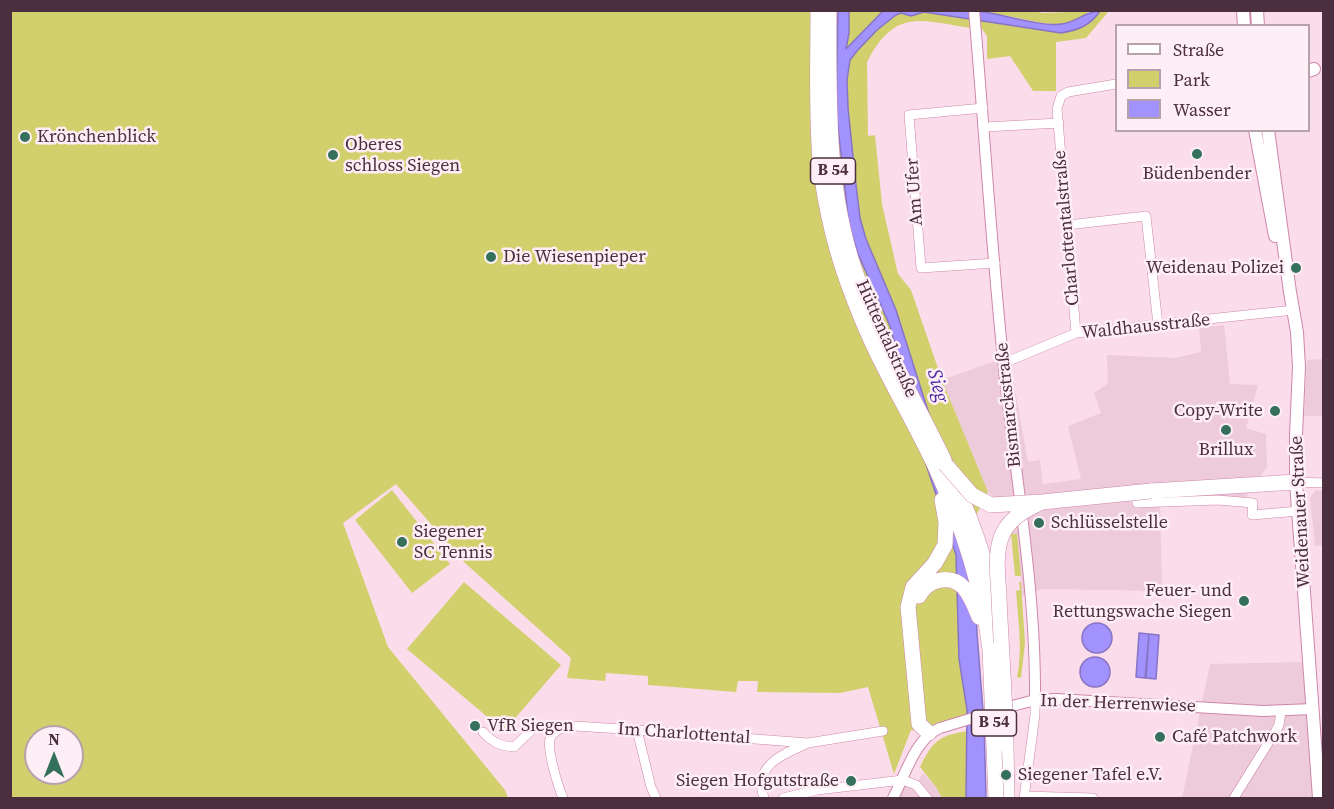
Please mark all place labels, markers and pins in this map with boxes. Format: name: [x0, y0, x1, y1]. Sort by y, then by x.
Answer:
place label: Krönchenblick: [37, 126, 156, 148]
marker: Krönchenblick: [18, 130, 32, 144]
place label: Oberes schloss Siegen: [345, 134, 460, 176]
marker: Büdenbender: [1190, 147, 1204, 161]
marker: Oberes schloss Siegen: [326, 148, 340, 162]
place label: Büdenbender: [1142, 163, 1252, 185]
place label: Die Wiesenpieper: [503, 246, 646, 268]
marker: Die Wiesenpieper: [484, 250, 498, 264]
place label: Weidenau Polizei: [1146, 257, 1284, 279]
marker: Weidenau Polizei: [1289, 261, 1303, 275]
place label: Copy-Write: [1174, 400, 1263, 422]
marker: Copy-Write: [1268, 404, 1282, 418]
marker: Brillux: [1219, 423, 1233, 437]
place label: Brillux: [1199, 439, 1253, 461]
place label: Schlüsselstelle: [1051, 512, 1168, 534]
marker: Schlüsselstelle: [1032, 516, 1046, 530]
place label: Siegener SC Tennis: [414, 521, 493, 564]
marker: Siegener SC Tennis: [395, 535, 409, 549]
place label: Feuer- und Rettungswache Siegen: [1052, 580, 1232, 622]
marker: Feuer- und Rettungswache Siegen: [1237, 594, 1251, 608]
place label: VfR Siegen: [487, 715, 574, 737]
marker: VfR Siegen: [468, 719, 482, 733]
place label: Café Patchwork: [1172, 726, 1297, 748]
marker: Café Patchwork: [1153, 730, 1167, 744]
place label: Siegener Tafel e.V.: [1018, 764, 1163, 786]
marker: Siegener Tafel e.V.: [999, 768, 1013, 782]
place label: Siegen Hofgutstraße: [676, 770, 839, 792]
marker: Siegen Hofgutstraße: [844, 774, 858, 788]

